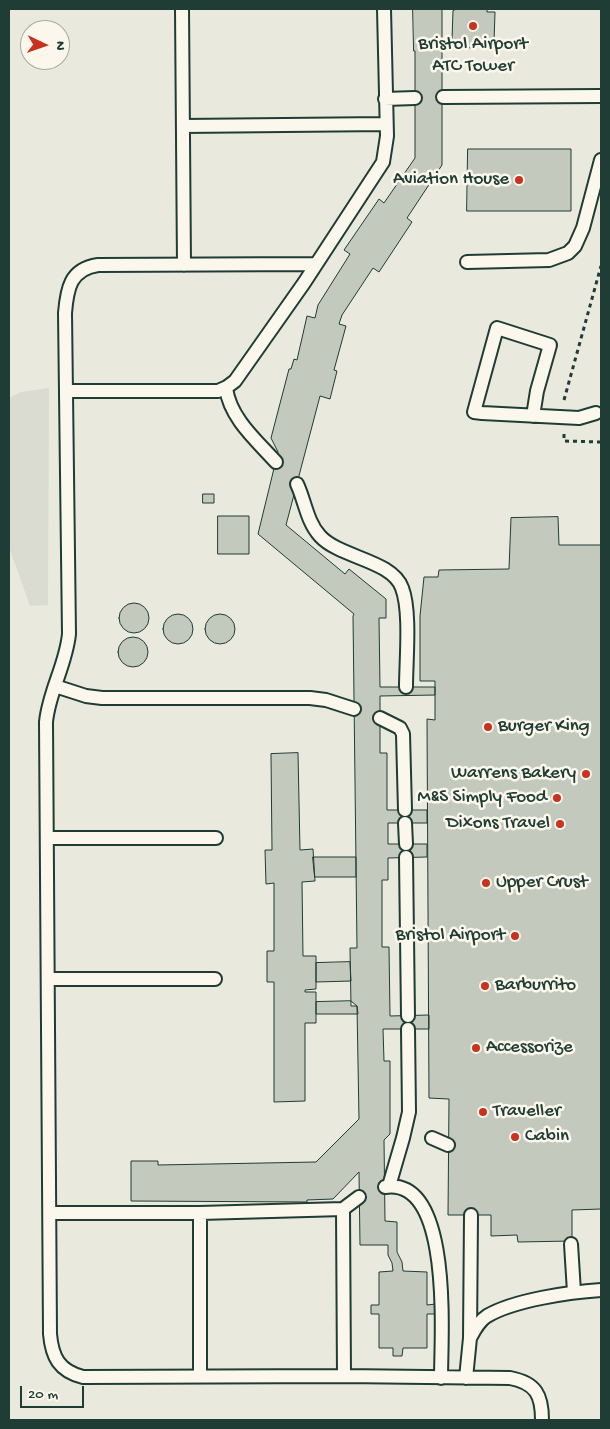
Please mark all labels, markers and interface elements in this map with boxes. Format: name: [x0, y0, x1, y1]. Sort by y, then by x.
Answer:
north arrow: [20, 20, 70, 70]
marker: Bristol Airport ATC Tower: [467, 20, 479, 32]
place label: Bristol Airport ATC Tower: [418, 34, 528, 78]
text: N: [51, 41, 68, 51]
place label: Aviation House: [393, 169, 509, 191]
marker: Aviation House: [513, 174, 525, 186]
place label: Burger King: [498, 716, 590, 738]
marker: Burger King: [482, 721, 494, 733]
place label: Warrens Bakery: [451, 763, 576, 785]
marker: Warrens Bakery: [580, 768, 592, 780]
place label: M&S Simply Food: [417, 787, 547, 809]
marker: M&S Simply Food: [551, 792, 563, 804]
place label: Dixons Travel: [446, 813, 550, 835]
marker: Dixons Travel: [554, 818, 566, 830]
place label: Upper Crust: [496, 872, 587, 894]
marker: Upper Crust: [480, 877, 492, 889]
place label: Bristol Airport: [395, 925, 505, 947]
marker: Bristol Airport: [509, 930, 521, 942]
place label: Barburrito: [495, 975, 576, 997]
marker: Barburrito: [479, 980, 491, 992]
place label: Accessorize: [486, 1037, 573, 1059]
marker: Accessorize: [470, 1042, 482, 1054]
place label: Traveller: [493, 1101, 561, 1123]
marker: Traveller: [477, 1106, 489, 1118]
place label: Cabin: [525, 1126, 569, 1148]
marker: Cabin: [509, 1131, 521, 1143]
scale bar: [22, 1376, 86, 1408]
text: 20 m: [28, 1386, 58, 1404]

